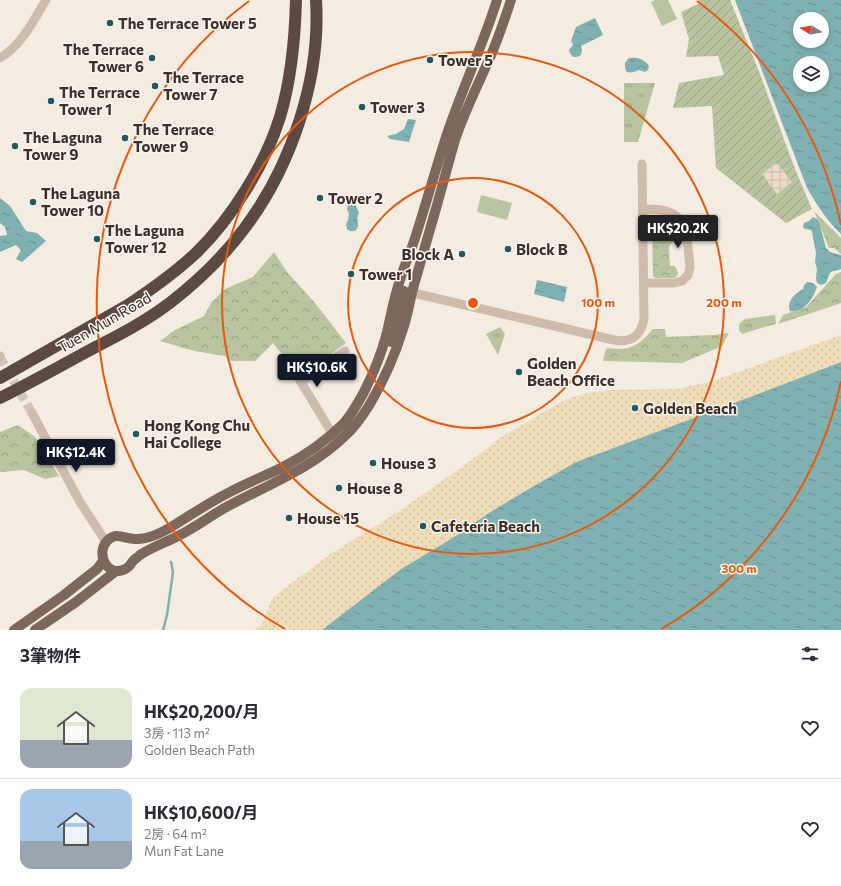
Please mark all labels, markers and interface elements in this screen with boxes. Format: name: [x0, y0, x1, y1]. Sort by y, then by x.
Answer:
north arrow: [793, 12, 829, 48]
map controls: [793, 12, 829, 92]
place label: The Terrace Tower 5: [118, 14, 257, 32]
marker: The Terrace Tower 5: [105, 18, 115, 28]
place label: The Terrace Tower 6: [63, 40, 144, 75]
place label: Tower 5: [438, 51, 493, 69]
marker: The Terrace Tower 6: [147, 53, 157, 63]
marker: Tower 5: [425, 55, 435, 65]
button: layers: [793, 56, 829, 92]
place label: The Terrace Tower 7: [163, 68, 244, 103]
marker: The Terrace Tower 7: [150, 81, 160, 91]
place label: The Terrace Tower 1: [59, 83, 140, 118]
marker: The Terrace Tower 1: [46, 96, 56, 106]
place label: Tower 3: [370, 98, 425, 116]
marker: Tower 3: [357, 102, 367, 112]
place label: The Terrace Tower 9: [133, 120, 214, 155]
place label: The Laguna Tower 9: [23, 128, 102, 163]
marker: The Terrace Tower 9: [120, 133, 130, 143]
marker: The Laguna Tower 9: [10, 141, 20, 151]
place label: The Laguna Tower 10: [41, 184, 120, 219]
place label: Tower 2: [328, 189, 383, 207]
marker: Tower 2: [315, 193, 325, 203]
marker: The Laguna Tower 10: [28, 197, 38, 207]
pin: HK$20.2K: [637, 215, 719, 249]
text: HK$20.2K: [647, 220, 709, 236]
place label: The Laguna Tower 12: [105, 221, 184, 256]
marker: The Laguna Tower 12: [92, 234, 102, 244]
place label: Block B: [516, 240, 568, 258]
marker: Block B: [503, 244, 513, 254]
place label: Block A: [402, 245, 454, 263]
marker: Block A: [457, 249, 467, 259]
place label: Tower 1: [359, 265, 412, 283]
marker: Tower 1: [346, 269, 356, 279]
street label: Tuen Mun Road: [54, 288, 154, 356]
text: 100 m: [581, 295, 615, 309]
text: 200 m: [706, 295, 742, 309]
centre of rings: [466, 296, 480, 310]
pin: HK$10.6K: [276, 354, 358, 388]
place label: Golden Beach Office: [527, 354, 615, 389]
text: HK$10.6K: [286, 359, 348, 375]
marker: Golden Beach Office: [514, 367, 524, 377]
place label: Golden Beach: [643, 399, 737, 417]
marker: Golden Beach: [630, 403, 640, 413]
place label: Hong Kong Chu Hai College: [144, 416, 250, 451]
marker: Hong Kong Chu Hai College: [131, 429, 141, 439]
pin: HK$12.4K: [35, 439, 117, 473]
text: HK$12.4K: [46, 444, 106, 460]
place label: House 3: [381, 454, 437, 472]
marker: House 3: [368, 458, 378, 468]
place label: House 8: [347, 479, 403, 497]
marker: House 8: [334, 483, 344, 493]
place label: House 15: [297, 509, 359, 527]
marker: House 15: [284, 513, 294, 523]
place label: Cafeteria Beach: [431, 517, 540, 535]
marker: Cafeteria Beach: [418, 521, 428, 531]
text: 300 m: [721, 561, 757, 575]
icon: filters: [799, 643, 821, 665]
text: 3筆物件: [20, 645, 81, 666]
text: HK$20,200/月: [144, 701, 260, 722]
icon: home: [52, 704, 100, 752]
icon: heart: [799, 717, 821, 739]
text: 3房 · 113 m²: [144, 725, 210, 741]
text: Golden Beach Path: [144, 742, 255, 758]
text: HK$10,600/月: [144, 802, 259, 823]
icon: home: [52, 805, 100, 853]
icon: heart: [799, 818, 821, 840]
text: 2房 · 64 m²: [144, 826, 207, 842]
text: Mun Fat Lane: [144, 843, 224, 859]

